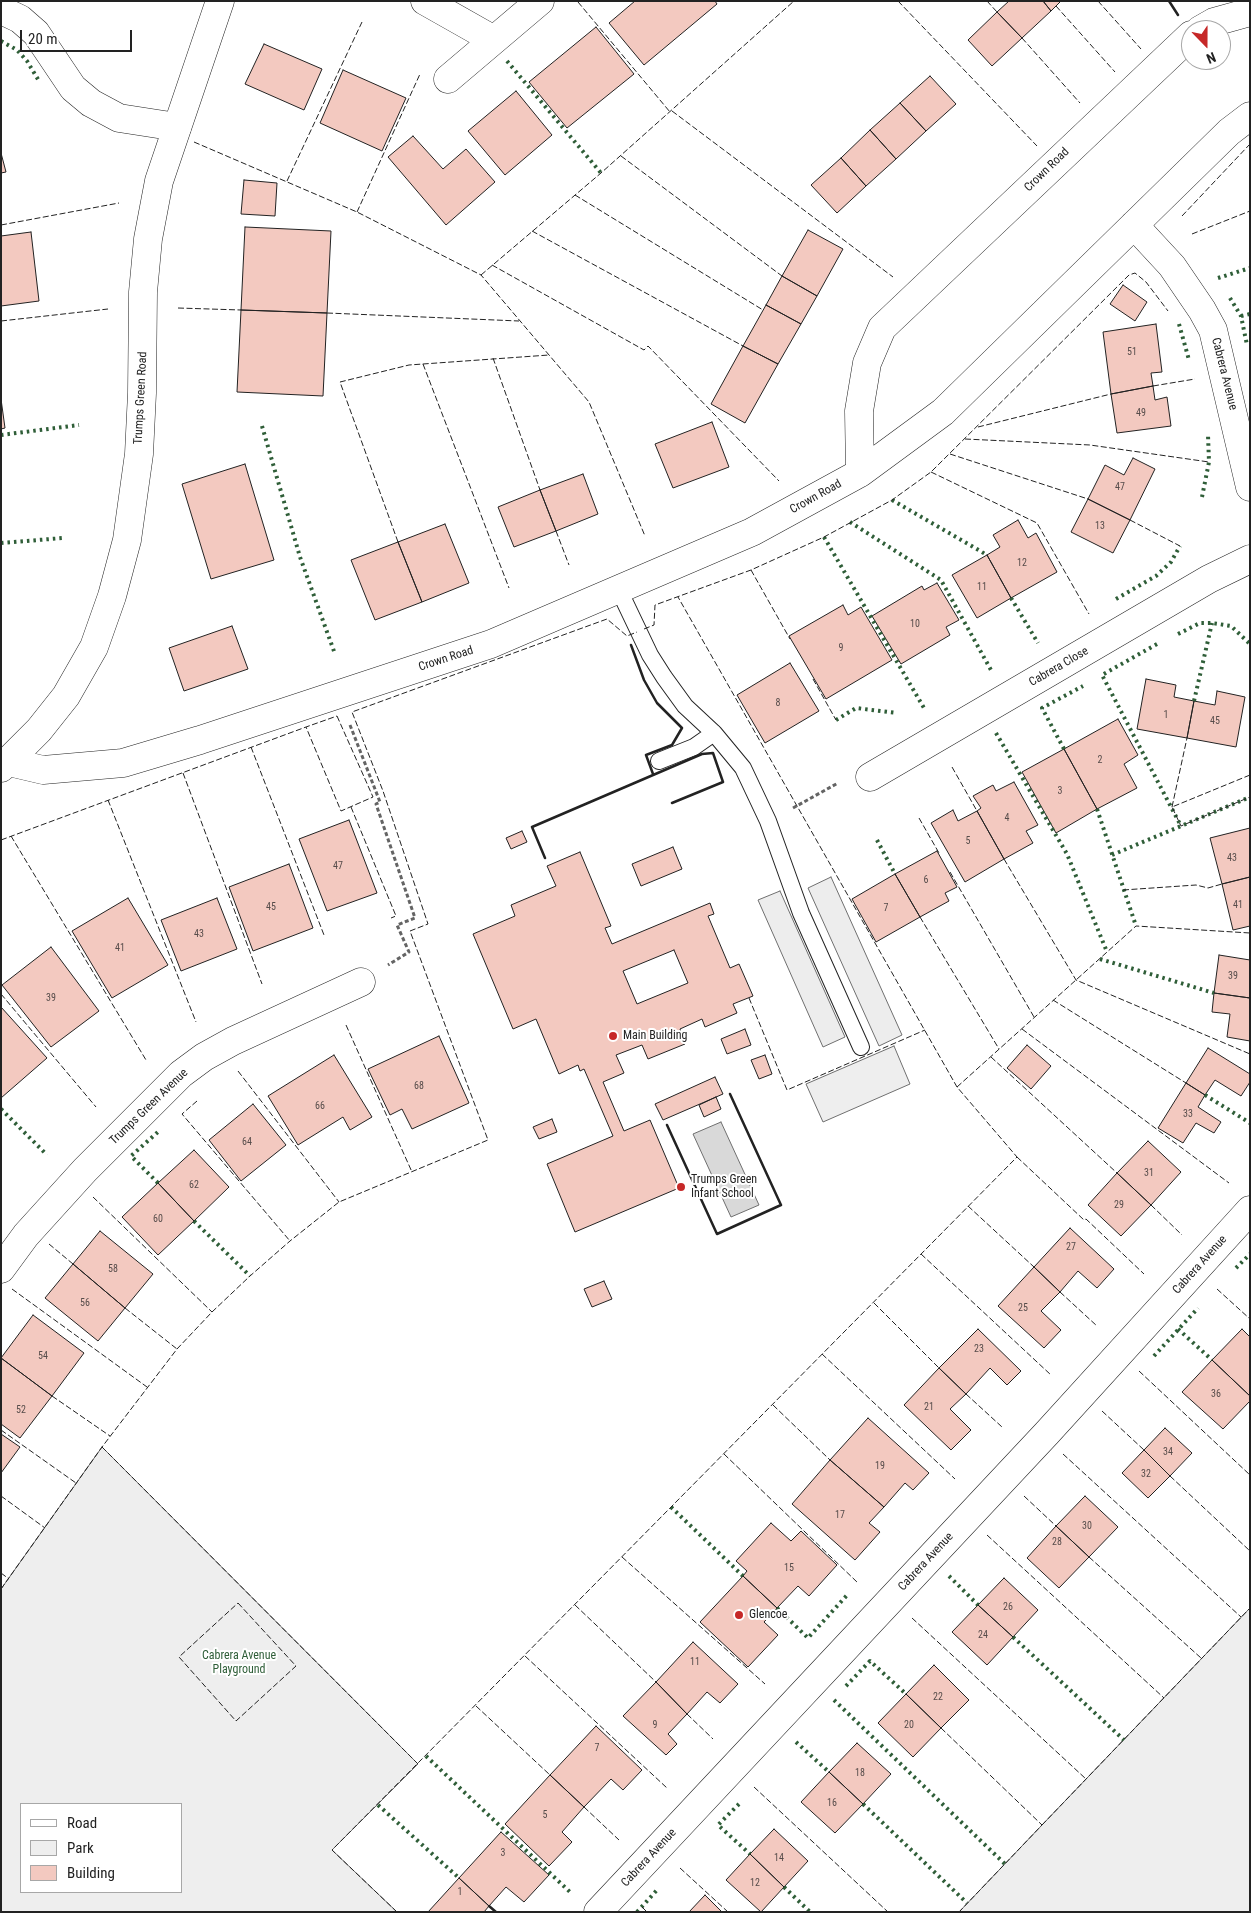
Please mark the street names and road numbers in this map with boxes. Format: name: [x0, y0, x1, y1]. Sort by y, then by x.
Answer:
street label: Crown Road: [1022, 145, 1072, 195]
street label: Cabrera Avenue: [1208, 336, 1240, 412]
street label: Trumps Green Road: [131, 351, 151, 445]
street label: Crown Road: [788, 477, 844, 517]
street label: Crown Road: [417, 643, 475, 675]
street label: Cabrera Close: [1027, 644, 1091, 690]
street label: Trumps Green Avenue: [107, 1066, 191, 1148]
street label: Cabrera Avenue: [1170, 1233, 1230, 1297]
street label: Cabrera Avenue: [895, 1530, 957, 1594]
street label: Cabrera Avenue: [618, 1826, 680, 1890]

